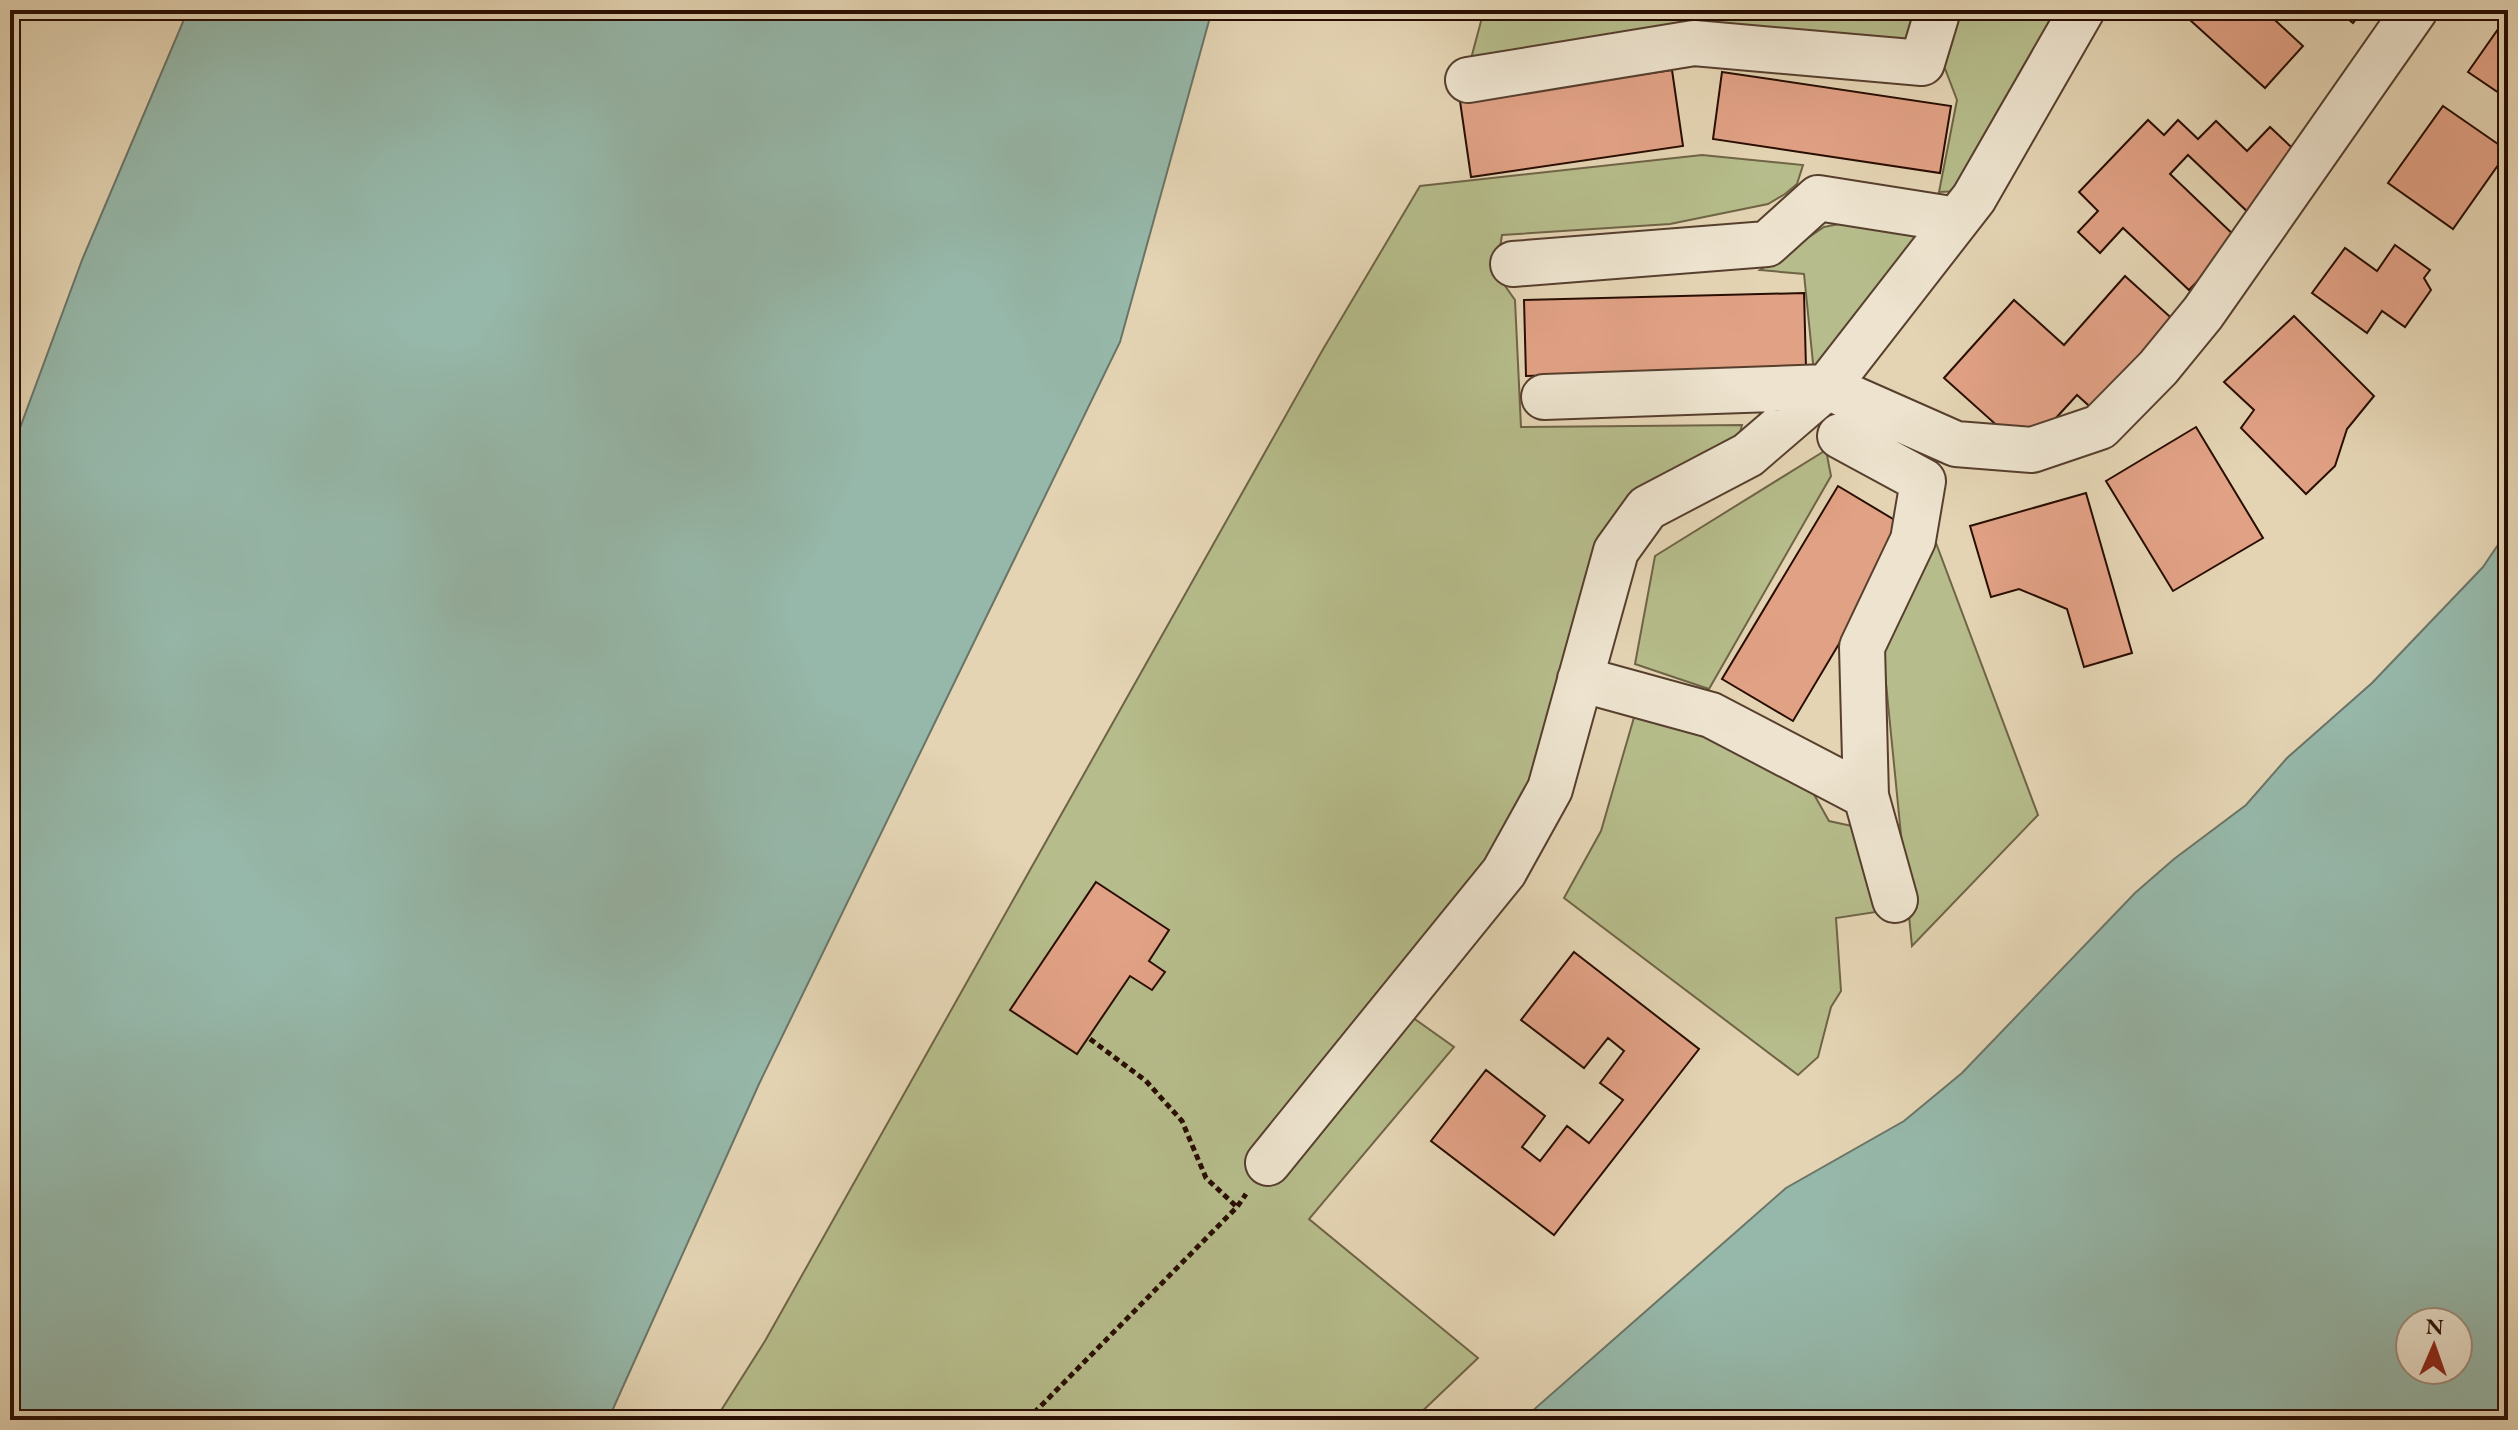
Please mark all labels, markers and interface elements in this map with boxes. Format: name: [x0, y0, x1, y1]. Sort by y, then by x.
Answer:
north arrow: [2394, 1306, 2474, 1386]
text: N: [2425, 1312, 2444, 1341]

